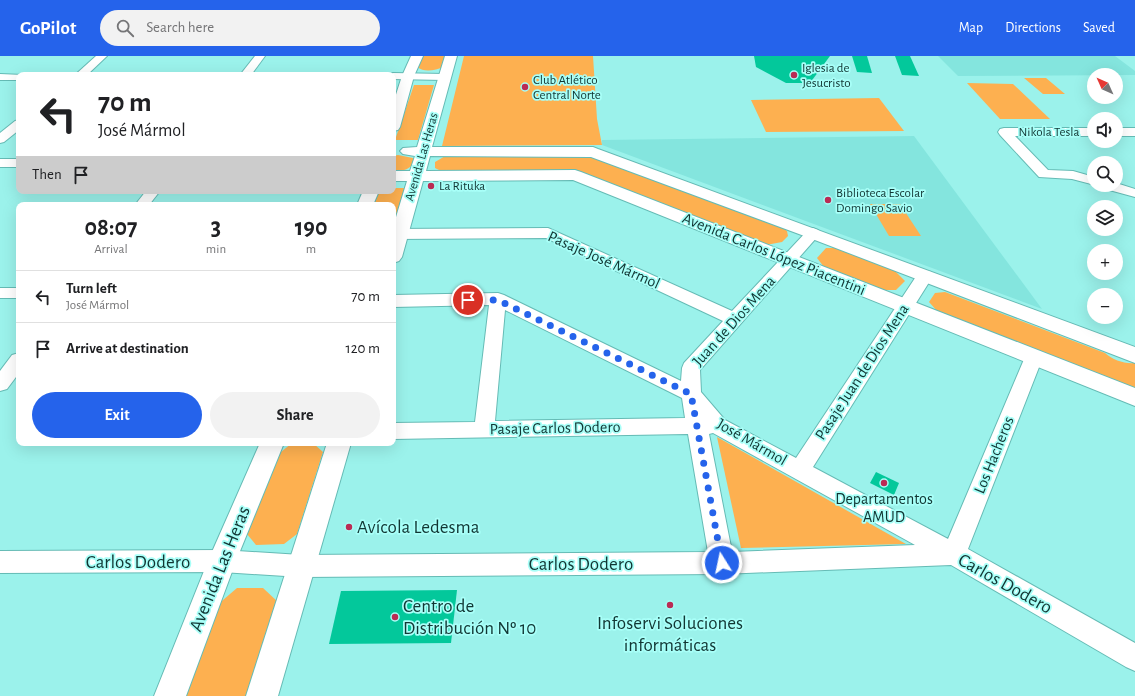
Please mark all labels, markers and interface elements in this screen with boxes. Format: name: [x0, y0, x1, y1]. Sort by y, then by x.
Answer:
search box: [100, 10, 380, 46]
icon: search: [114, 17, 136, 39]
text: GoPilot: [20, 19, 76, 38]
text: Search here: [146, 20, 214, 35]
text: Map: [959, 21, 983, 35]
text: Directions: [1005, 21, 1061, 35]
text: Saved: [1083, 21, 1115, 35]
place label: Iglesia de Jesucristo: [802, 62, 851, 90]
north arrow: [1087, 68, 1123, 104]
map controls: [1087, 68, 1123, 324]
marker: Iglesia de Jesucristo: [789, 70, 799, 80]
place label: Club Atlético Central Norte: [533, 74, 601, 102]
marker: Club Atlético Central Norte: [520, 82, 530, 92]
icon: left: [32, 88, 84, 140]
text: 70 m: [98, 89, 152, 117]
street label: Avenida Las Heras: [403, 111, 441, 203]
button: sound: [1087, 112, 1123, 148]
text: José Mármol: [98, 122, 186, 140]
street label: Nikola Tesla: [1018, 126, 1080, 139]
button: search: [1087, 156, 1123, 192]
icon: arrive: [70, 164, 92, 186]
text: Then: [32, 167, 62, 182]
place label: La Rituka: [439, 180, 485, 193]
marker: La Rituka: [426, 181, 436, 191]
place label: Biblioteca Escolar Domingo Savio: [836, 187, 925, 215]
marker: Biblioteca Escolar Domingo Savio: [823, 195, 833, 205]
button: layers: [1087, 200, 1123, 236]
street label: Avenida Carlos López Piacentini: [680, 210, 868, 298]
text: 08:07: [85, 216, 137, 240]
text: 3: [211, 216, 221, 240]
text: 190: [295, 216, 327, 240]
street label: Pasaje José Mármol: [545, 228, 662, 293]
text: Arrival: [94, 243, 128, 256]
text: min: [206, 243, 226, 256]
text: m: [306, 243, 316, 256]
button: +: [1087, 244, 1123, 280]
street label: Juan de Dios Mena: [689, 273, 779, 369]
text: Turn left: [66, 281, 117, 296]
pin: [451, 283, 485, 317]
icon: left: [32, 286, 54, 308]
button: −: [1087, 288, 1123, 324]
text: 70 m: [351, 289, 380, 304]
icon: arrive: [457, 289, 479, 311]
text: José Mármol: [66, 299, 129, 312]
street label: Pasaje Juan de Dios Mena: [812, 301, 913, 443]
icon: arrive: [32, 338, 54, 360]
text: Arrive at destination: [66, 341, 189, 356]
text: 120 m: [346, 341, 380, 356]
button: Exit: [32, 392, 202, 438]
button: Share: [210, 392, 380, 438]
street label: Los Hacheros: [971, 414, 1017, 496]
street label: José Mármol: [714, 416, 790, 468]
street label: Pasaje Carlos Dodero: [489, 419, 621, 438]
marker: Departamentos AMUD: [879, 478, 889, 488]
place label: Departamentos AMUD: [835, 491, 933, 525]
street label: Avenida Las Heras: [186, 504, 254, 634]
place label: Avícola Ledesma: [357, 518, 480, 537]
marker: Avícola Ledesma: [344, 522, 354, 532]
position arrow: [701, 542, 743, 584]
street label: Carlos Dodero: [955, 550, 1055, 618]
street label: Carlos Dodero: [86, 553, 190, 572]
street label: Carlos Dodero: [529, 555, 633, 574]
place label: Centro de Distribución Nº 10: [403, 597, 536, 638]
marker: Infoservi Soluciones informáticas: [665, 600, 675, 610]
marker: Centro de Distribución Nº 10: [390, 612, 400, 622]
place label: Infoservi Soluciones informáticas: [597, 614, 743, 655]

